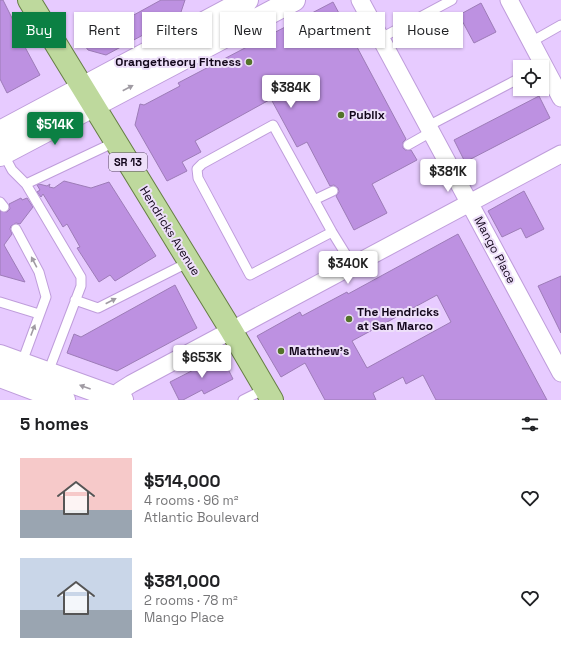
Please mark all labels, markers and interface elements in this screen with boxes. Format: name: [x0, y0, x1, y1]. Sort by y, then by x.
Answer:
chip: Buy: [12, 12, 66, 48]
chip: Rent: [74, 12, 134, 48]
chip: Filters: [142, 12, 212, 48]
chip: New: [220, 12, 276, 48]
chip: Apartment: [284, 12, 385, 48]
chip: House: [393, 12, 463, 48]
place label: Orangetheory Fitness: [115, 54, 241, 70]
marker: Orangetheory Fitness: [244, 57, 254, 67]
map controls: [513, 60, 549, 96]
button: locate: [513, 60, 549, 96]
pin: $384K: [263, 75, 319, 109]
text: $384K: [271, 79, 311, 96]
one-way arrow: [122, 85, 133, 91]
place label: Publix: [349, 107, 385, 123]
marker: Publix: [336, 110, 346, 120]
pin: $514K: [27, 112, 83, 146]
text: $514K: [36, 116, 74, 133]
road number: SR 13: [109, 153, 147, 171]
pin: $381K: [420, 159, 476, 193]
text: $381K: [429, 163, 467, 180]
street label: Hendricks Avenue: [136, 183, 204, 279]
street label: Mango Place: [471, 214, 519, 286]
pin: $340K: [320, 251, 376, 285]
text: $340K: [328, 255, 368, 272]
one-way arrow: [30, 256, 37, 268]
one-way arrow: [106, 298, 117, 304]
place label: The Hendricks at San Marco: [357, 304, 439, 334]
marker: The Hendricks at San Marco: [344, 314, 354, 324]
one-way arrow: [31, 324, 37, 336]
place label: Matthew's: [289, 343, 349, 359]
pin: $653K: [174, 345, 230, 379]
marker: Matthew's: [276, 346, 286, 356]
text: $653K: [182, 349, 222, 366]
one-way arrow: [78, 383, 90, 389]
text: 5 homes: [20, 413, 89, 435]
icon: filters: [519, 413, 541, 435]
text: $514,000: [144, 470, 221, 492]
icon: home: [52, 474, 100, 522]
icon: heart: [519, 487, 541, 509]
text: 4 rooms · 96 m²: [144, 492, 239, 509]
text: Atlantic Boulevard: [144, 509, 259, 526]
text: $381,000: [144, 570, 220, 592]
icon: home: [52, 574, 100, 622]
icon: heart: [519, 587, 541, 609]
text: 2 rooms · 78 m²: [144, 592, 238, 609]
text: Mango Place: [144, 609, 224, 626]

